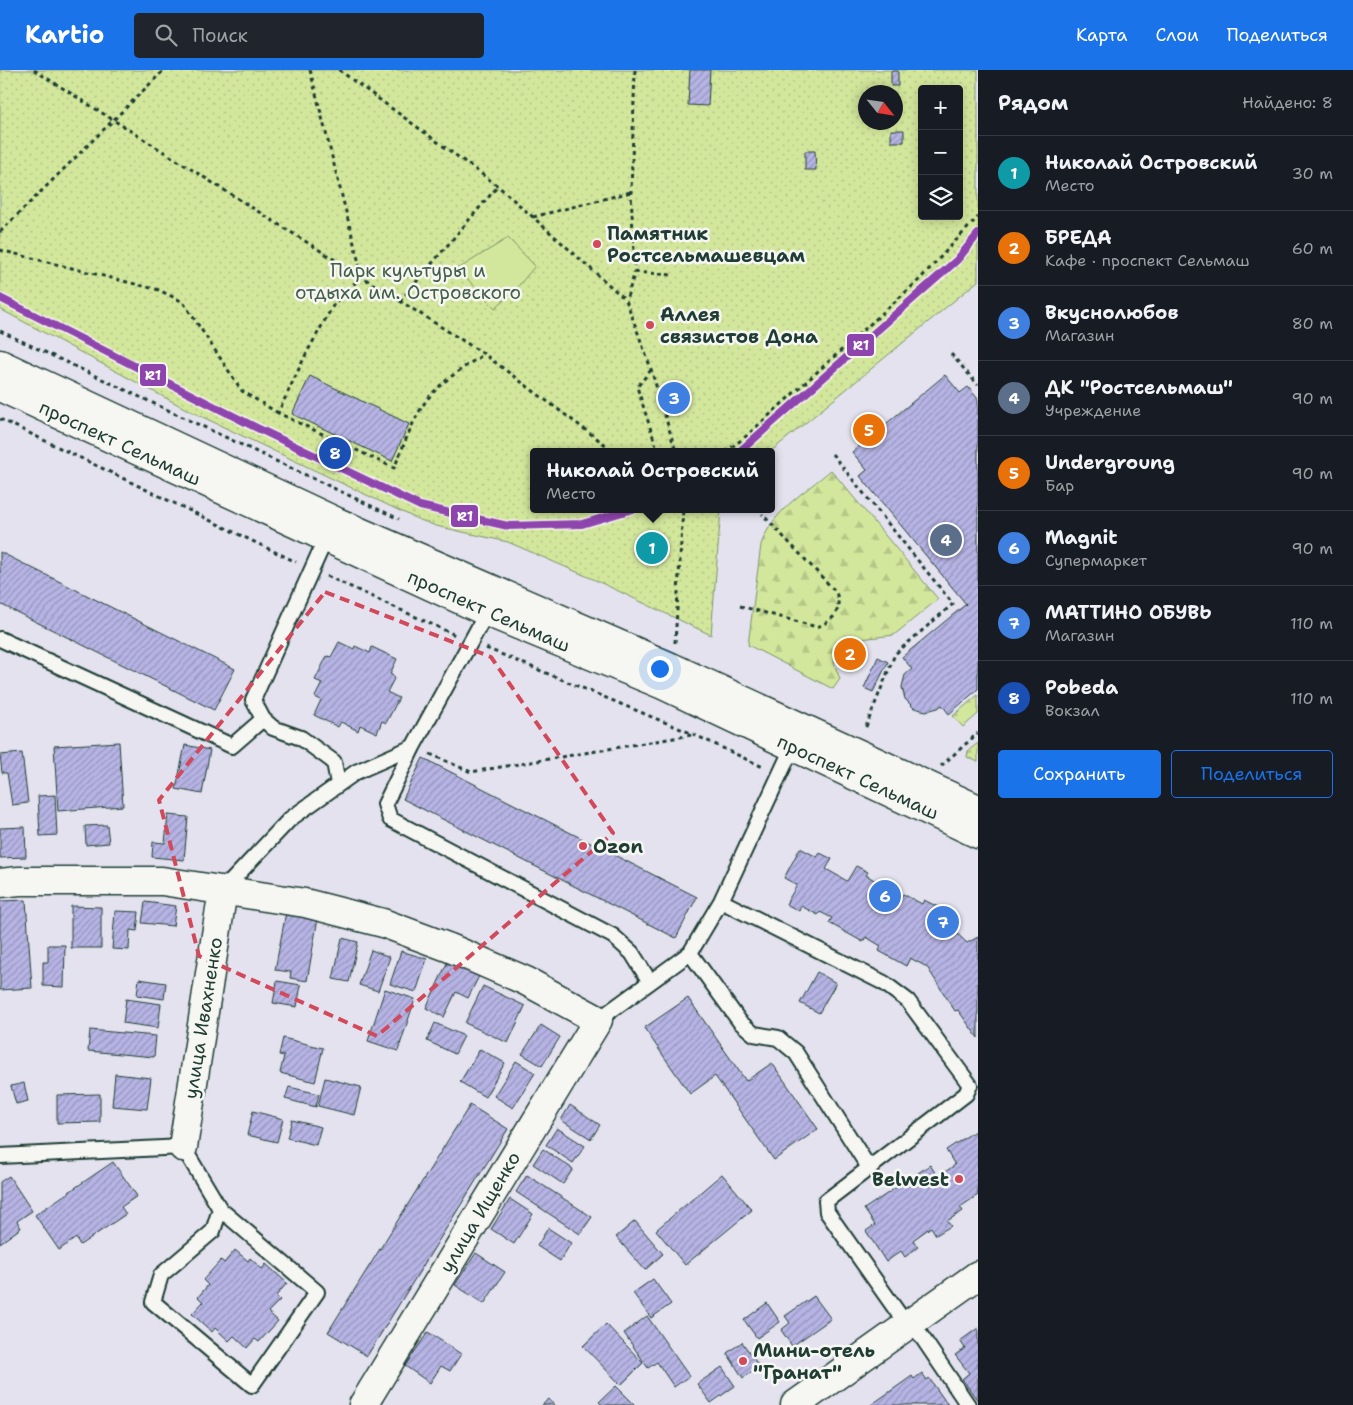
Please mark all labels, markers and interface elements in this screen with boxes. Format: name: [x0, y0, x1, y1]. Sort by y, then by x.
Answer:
search box: [134, 13, 484, 58]
text: Kartio: [25, 19, 104, 51]
icon: search: [152, 21, 180, 49]
text: Поиск: [192, 23, 248, 48]
text: Карта: [1076, 23, 1127, 47]
text: Слои: [1155, 23, 1199, 47]
text: Поделиться: [1227, 23, 1328, 47]
north arrow: [858, 85, 903, 130]
map controls: [918, 85, 963, 220]
button: +: [918, 85, 963, 130]
text: Рядом: [998, 89, 1068, 117]
text: Найдено: 8: [1242, 92, 1333, 113]
button: −: [918, 130, 963, 175]
text: Николай Островский: [1045, 150, 1257, 175]
text: 1: [1010, 163, 1018, 184]
text: 30 m: [1292, 163, 1333, 184]
button: layers: [918, 175, 963, 220]
text: Место: [1045, 175, 1095, 196]
place label: Памятник Ростсельмашевцам: [607, 221, 805, 268]
text: БРЕДА: [1045, 225, 1112, 250]
marker: Памятник Ростсельмашевцам: [591, 238, 603, 250]
text: 2: [1008, 238, 1020, 259]
text: 60 m: [1292, 238, 1333, 259]
text: Кафе · проспект Сельмаш: [1045, 250, 1250, 271]
park label: Парк культуры и отдыха им. Островского: [295, 258, 521, 305]
text: Вкуснолюбов: [1045, 300, 1178, 325]
place label: Аллея связистов Дона: [660, 302, 818, 349]
text: 3: [1008, 313, 1020, 334]
text: 80 m: [1292, 313, 1333, 334]
marker: Аллея связистов Дона: [644, 319, 656, 331]
text: Магазин: [1045, 325, 1114, 346]
line badge: R1: [846, 333, 875, 357]
text: R1: [853, 336, 869, 354]
line badge: R1: [139, 363, 167, 387]
text: R1: [145, 366, 161, 384]
text: ДК "Ростсельмаш": [1045, 375, 1233, 400]
pin: 3: [658, 379, 690, 417]
text: 4: [1008, 388, 1020, 409]
text: 90 m: [1292, 388, 1333, 409]
street label: проспект Сельмаш: [35, 395, 205, 491]
text: Учреждение: [1045, 400, 1141, 421]
pin: 5: [853, 411, 885, 449]
pin: 8: [319, 434, 351, 472]
popup: [530, 448, 775, 513]
text: Undergroung: [1045, 450, 1175, 475]
text: Николай Островский: [546, 458, 759, 483]
text: 5: [1009, 463, 1019, 484]
text: 90 m: [1292, 463, 1333, 484]
text: Бар: [1045, 475, 1074, 496]
text: Место: [546, 483, 596, 504]
line badge: R1: [450, 504, 479, 528]
text: R1: [457, 507, 473, 525]
pin: 4: [930, 521, 962, 559]
text: Magnit: [1045, 525, 1117, 550]
pin: 1: [636, 529, 668, 567]
text: 6: [1008, 538, 1020, 559]
text: 90 m: [1292, 538, 1333, 559]
text: Супермаркет: [1045, 550, 1147, 571]
street label: проспект Сельмаш: [404, 564, 574, 658]
text: МАТТИНО ОБУВЬ: [1045, 600, 1211, 625]
text: 7: [1008, 613, 1020, 634]
text: 110 m: [1290, 613, 1333, 634]
text: Магазин: [1045, 625, 1114, 646]
pin: 2: [834, 635, 866, 673]
your location: [647, 656, 673, 682]
text: Pobeda: [1045, 675, 1118, 700]
text: 8: [1008, 688, 1020, 709]
text: 110 m: [1290, 688, 1333, 709]
text: Вокзал: [1045, 700, 1100, 721]
street label: проспект Сельмаш: [773, 729, 943, 825]
button: Сохранить: [998, 750, 1161, 798]
button: Поделиться: [1171, 750, 1333, 798]
place label: Ozon: [593, 834, 643, 859]
marker: Ozon: [577, 840, 589, 852]
pin: 6: [869, 877, 901, 915]
pin: 7: [927, 903, 959, 941]
street label: улица Ивахненко: [178, 935, 228, 1101]
street label: улица Ищенко: [434, 1147, 526, 1277]
place label: Belwest: [872, 1167, 949, 1192]
marker: Belwest: [953, 1173, 965, 1185]
place label: Мини-отель "Гранат": [753, 1338, 875, 1385]
marker: Мини-отель "Гранат": [737, 1355, 749, 1367]

